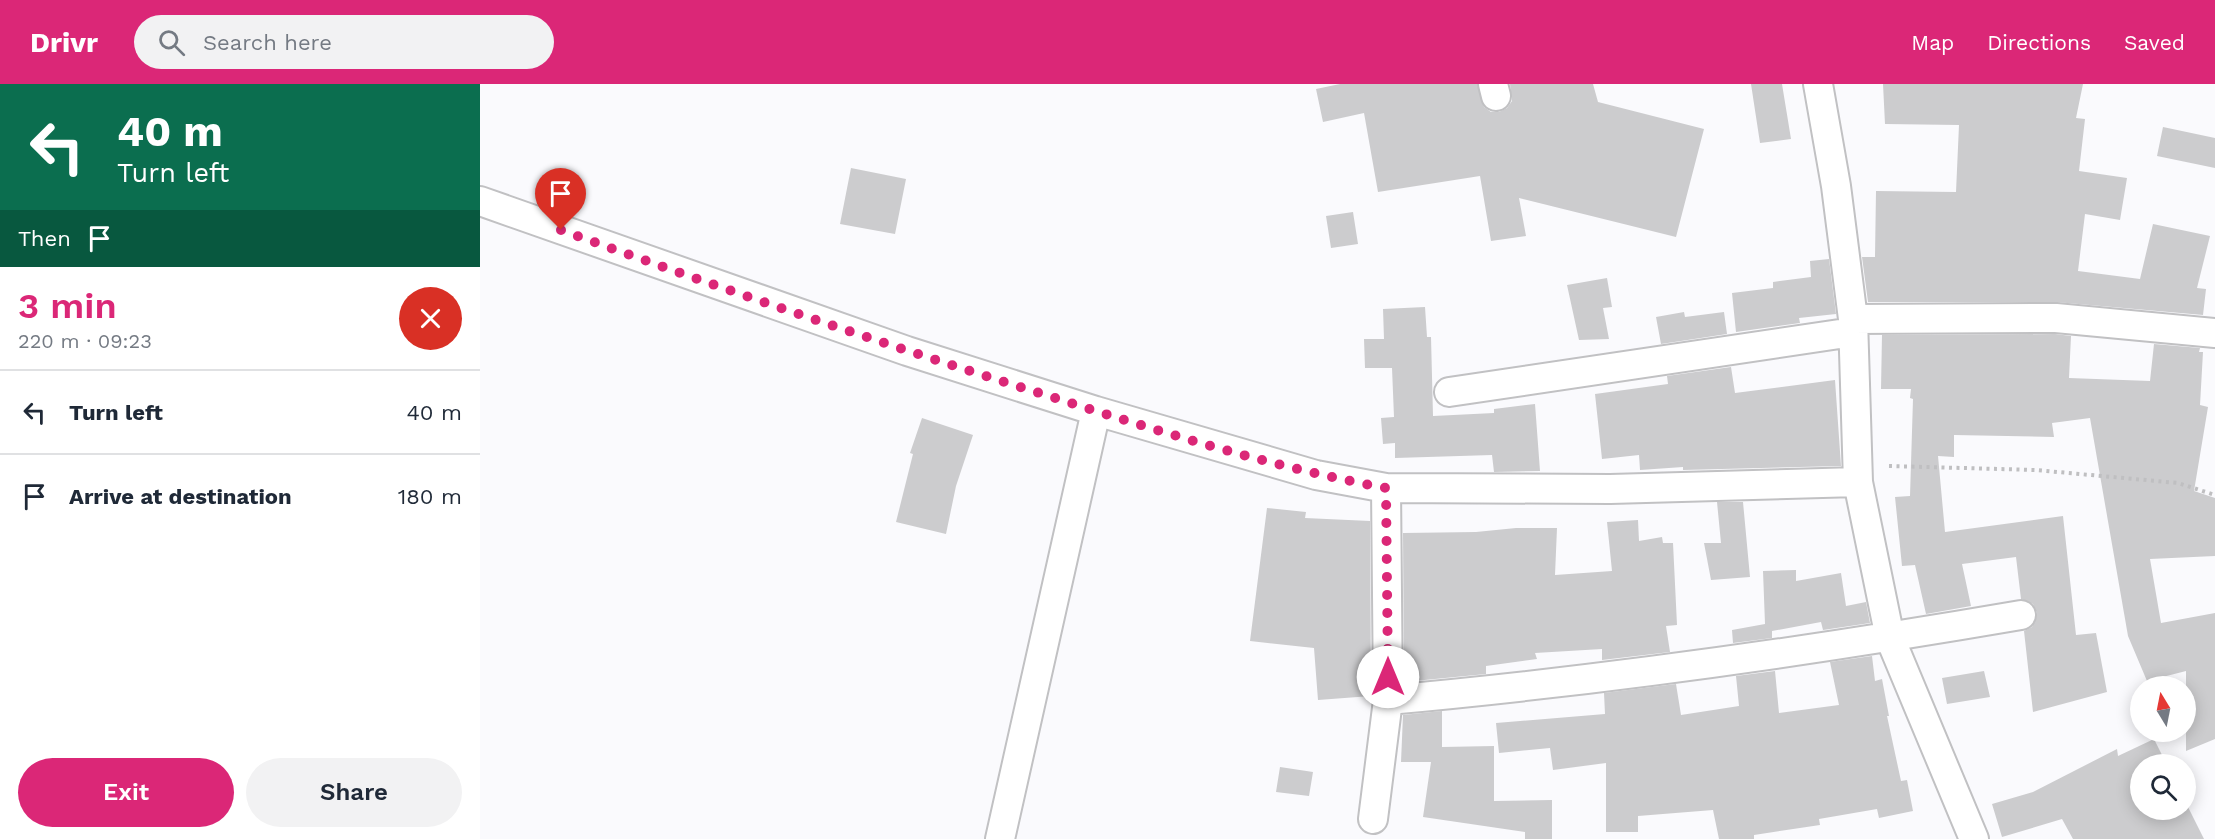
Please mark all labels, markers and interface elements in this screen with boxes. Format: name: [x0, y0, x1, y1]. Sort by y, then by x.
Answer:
search box: [134, 15, 554, 69]
text: Drivr: [30, 26, 98, 59]
icon: search: [155, 26, 188, 59]
text: Search here: [203, 30, 332, 55]
text: Map: [1911, 30, 1954, 55]
text: Directions: [1987, 30, 2091, 55]
text: Saved: [2124, 30, 2185, 55]
text: 40 m: [117, 107, 223, 156]
icon: left: [18, 108, 96, 186]
text: Turn left: [117, 157, 229, 189]
pin: [535, 168, 586, 230]
icon: arrive: [544, 177, 577, 210]
icon: arrive: [83, 222, 116, 255]
text: Then: [18, 226, 71, 251]
text: 3 min: [18, 285, 117, 327]
button: close: [399, 287, 462, 350]
text: 220 m · 09:23: [18, 329, 152, 353]
icon: left: [18, 396, 51, 429]
text: Turn left: [69, 400, 163, 425]
text: 40 m: [406, 400, 462, 425]
icon: arrive: [18, 480, 51, 513]
text: Arrive at destination: [69, 484, 292, 509]
text: 180 m: [398, 484, 462, 509]
position arrow: [1356, 645, 1420, 709]
north arrow: [2130, 676, 2196, 742]
map controls: [2130, 676, 2196, 820]
button: search: [2130, 754, 2196, 820]
button: Exit: [18, 758, 234, 827]
button: Share: [246, 758, 462, 827]

